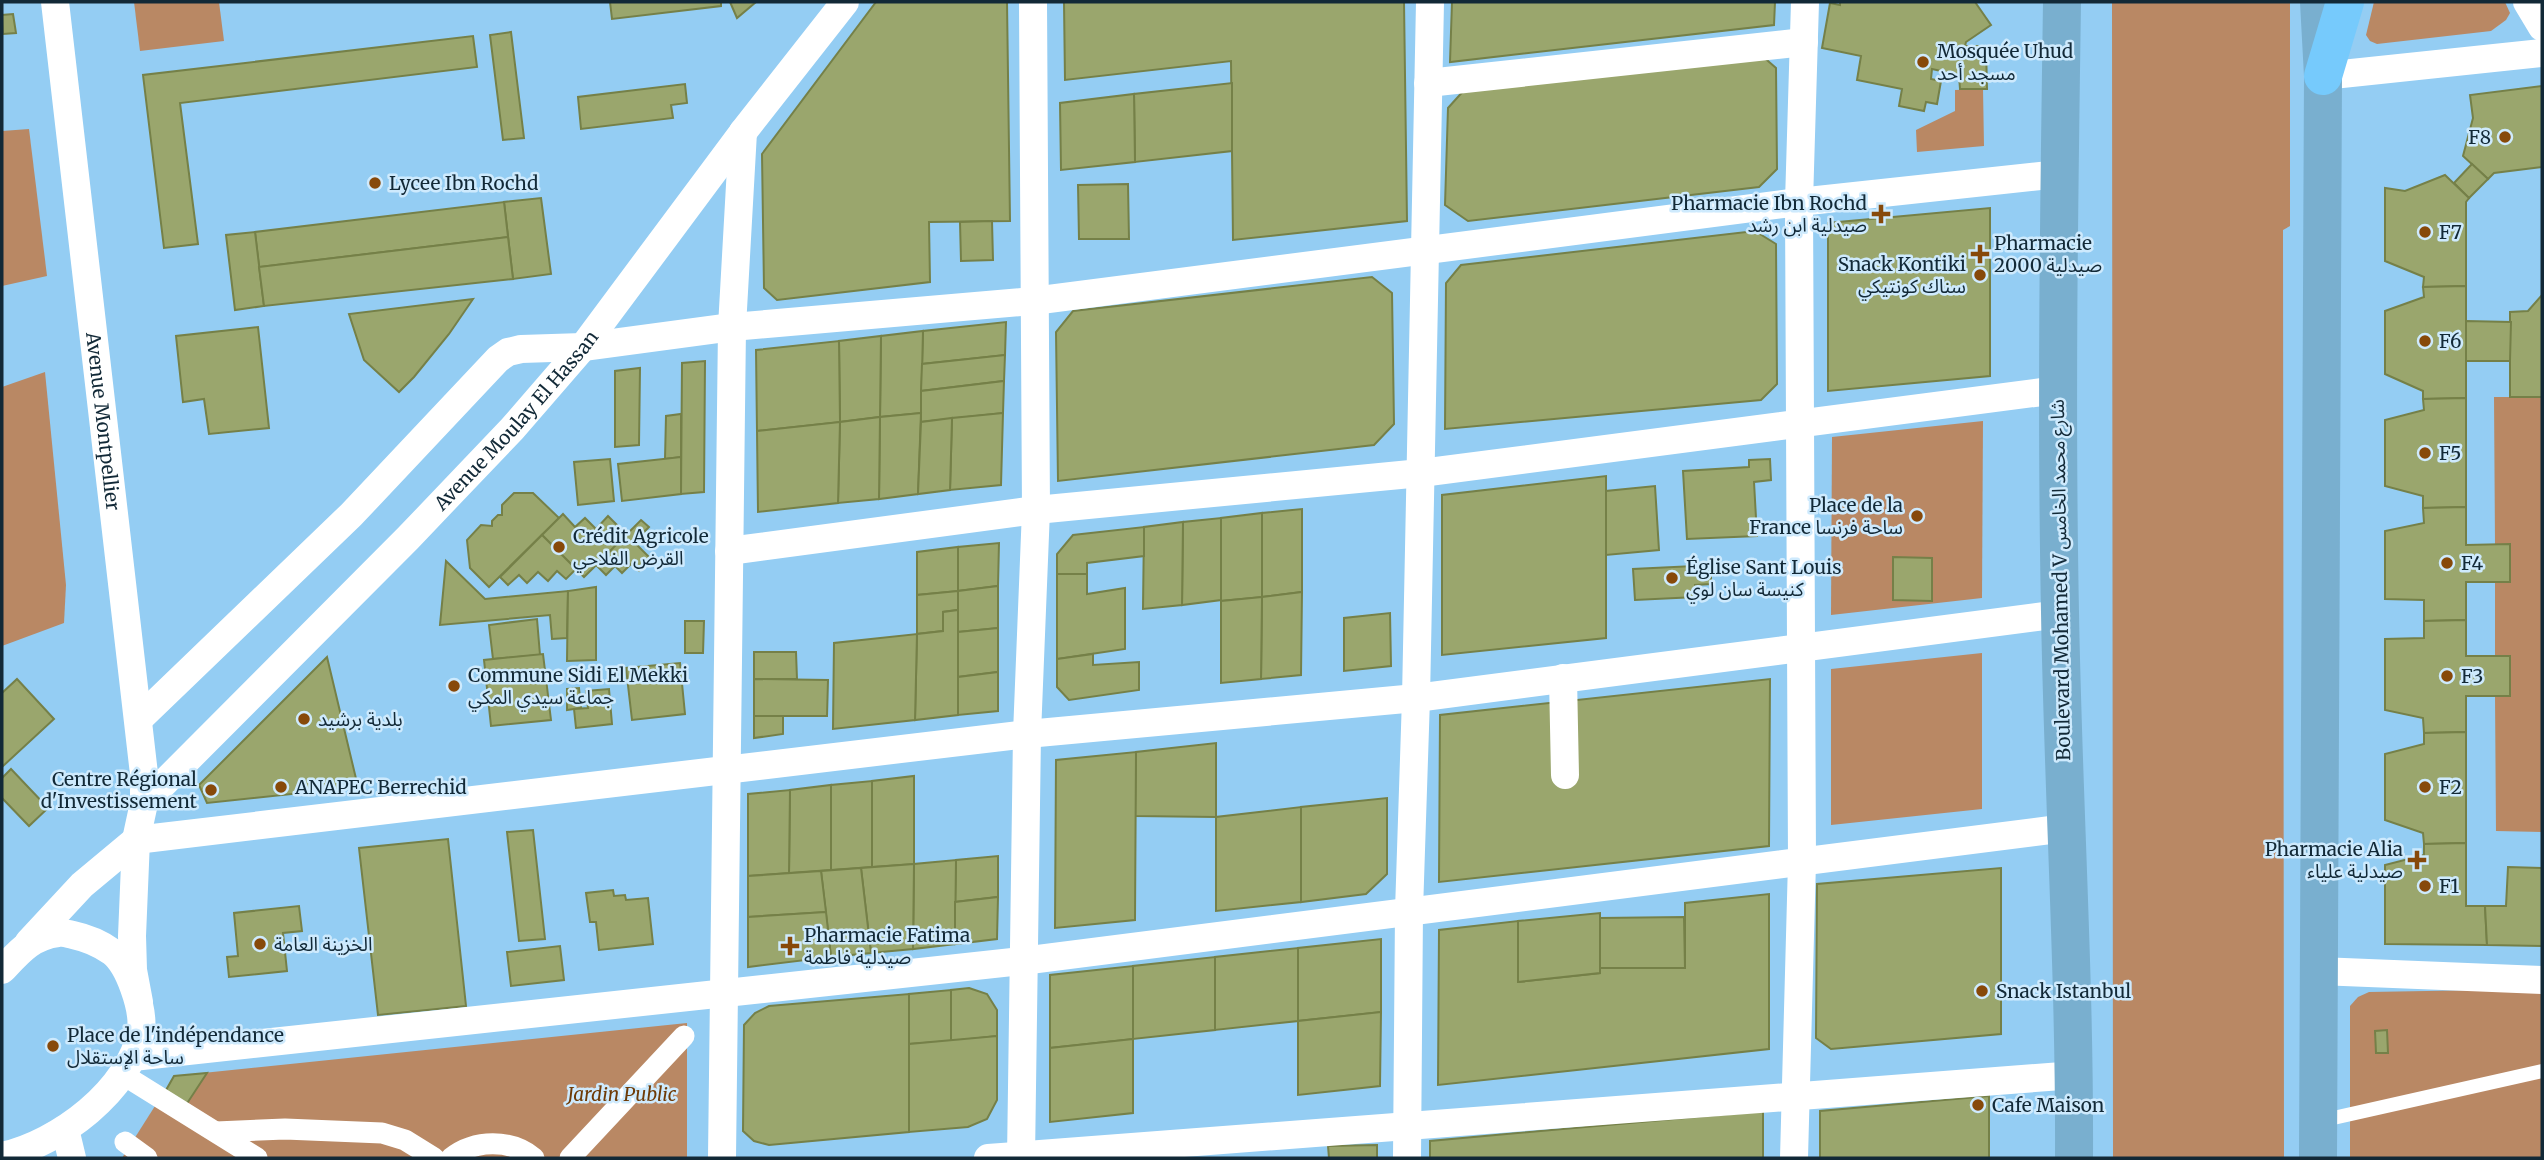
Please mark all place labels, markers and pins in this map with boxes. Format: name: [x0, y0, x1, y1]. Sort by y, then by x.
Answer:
place label: Mosquée Uhud مسجد أحد: [1937, 39, 2073, 85]
marker: Mosquée Uhud مسجد أحد: [1915, 54, 1931, 70]
place label: F8: [2468, 125, 2491, 149]
marker: F8: [2497, 129, 2513, 145]
place label: Lycee Ibn Rochd: [389, 171, 538, 195]
marker: Lycee Ibn Rochd: [367, 175, 383, 191]
place label: Pharmacie Ibn Rochd صيدلية ابن رشد: [1671, 191, 1867, 237]
marker: Pharmacie Ibn Rochd صيدلية ابن رشد: [1873, 206, 1889, 222]
place label: F7: [2439, 220, 2462, 244]
marker: F7: [2417, 224, 2433, 240]
place label: Pharmacie 2000 صيدلية: [1994, 231, 2102, 277]
marker: Pharmacie 2000 صيدلية: [1972, 246, 1988, 262]
place label: Snack Kontiki سناك كونتيكي: [1838, 252, 1966, 301]
marker: Snack Kontiki سناك كونتيكي: [1972, 267, 1988, 283]
place label: F6: [2439, 329, 2462, 353]
marker: F6: [2417, 333, 2433, 349]
place label: F5: [2439, 441, 2461, 465]
marker: F5: [2417, 445, 2433, 461]
place label: Place de la France ساحة فرنسا: [1749, 493, 1903, 539]
marker: Place de la France ساحة فرنسا: [1909, 508, 1925, 524]
place label: Crédit Agricole القرض الفلاحي: [573, 524, 709, 573]
marker: Crédit Agricole القرض الفلاحي: [551, 539, 567, 555]
place label: F4: [2461, 551, 2484, 575]
place label: Église Sant Louis كنيسة سان لوي: [1686, 555, 1842, 604]
marker: F4: [2439, 555, 2455, 571]
marker: Église Sant Louis كنيسة سان لوي: [1664, 570, 1680, 586]
place label: Commune Sidi El Mekki جماعة سيدي المكي: [468, 663, 688, 712]
place label: F3: [2461, 664, 2483, 688]
marker: F3: [2439, 668, 2455, 684]
marker: Commune Sidi El Mekki جماعة سيدي المكي: [446, 678, 462, 694]
place label: بلدية برشيد: [318, 707, 403, 731]
marker: بلدية برشيد: [296, 711, 312, 727]
place label: Centre Régional d'Investissement: [41, 767, 198, 813]
place label: ANAPEC Berrechid: [294, 775, 467, 799]
place label: F2: [2439, 775, 2462, 799]
marker: ANAPEC Berrechid: [273, 779, 289, 795]
marker: F2: [2417, 779, 2433, 795]
marker: Centre Régional d'Investissement: [203, 782, 219, 798]
place label: Pharmacie Alia صيدلية علياء: [2265, 837, 2403, 883]
marker: Pharmacie Alia صيدلية علياء: [2409, 852, 2425, 868]
place label: F1: [2439, 874, 2460, 898]
marker: F1: [2417, 878, 2433, 894]
place label: Pharmacie Fatima صيدلية فاطمة: [804, 923, 970, 969]
place label: الخزينة العامة: [274, 932, 373, 956]
marker: الخزينة العامة: [252, 936, 268, 952]
marker: Pharmacie Fatima صيدلية فاطمة: [782, 938, 798, 954]
place label: Snack Istanbul: [1996, 979, 2131, 1003]
marker: Snack Istanbul: [1974, 983, 1990, 999]
place label: Place de l'indépendance ساحة الإستقلال: [67, 1023, 284, 1070]
marker: Place de l'indépendance ساحة الإستقلال: [45, 1038, 61, 1054]
place label: Cafe Maison: [1992, 1093, 2105, 1117]
marker: Cafe Maison: [1970, 1097, 1986, 1113]

